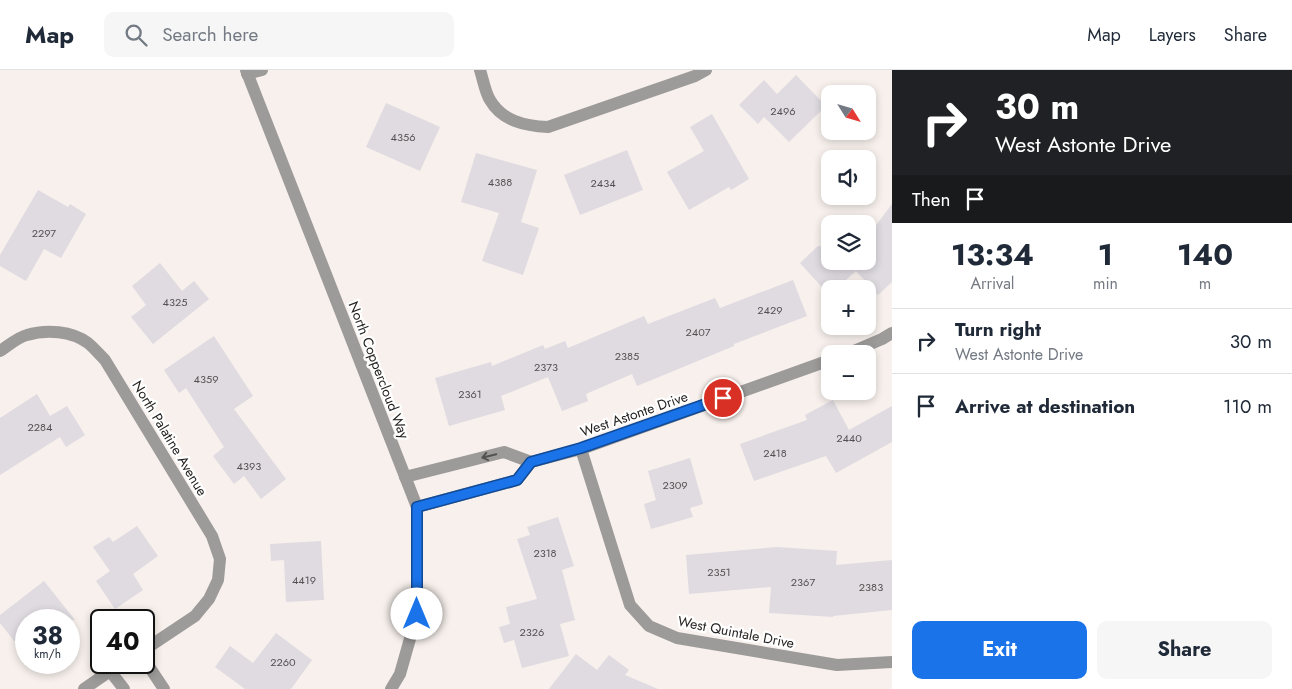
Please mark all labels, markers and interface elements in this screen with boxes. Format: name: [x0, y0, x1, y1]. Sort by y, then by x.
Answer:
search box: [104, 12, 454, 57]
text: Map: [25, 17, 74, 52]
icon: search: [122, 21, 150, 49]
text: Search here: [162, 21, 258, 48]
text: Map: [1087, 22, 1121, 48]
text: Layers: [1149, 22, 1196, 48]
text: Share: [1224, 22, 1267, 48]
text: 30 m: [995, 82, 1079, 132]
north arrow: [821, 85, 876, 140]
map controls: [821, 85, 876, 400]
icon: right: [912, 90, 977, 155]
house number: 2496: [770, 103, 796, 119]
text: West Astonte Drive: [995, 128, 1171, 160]
house number: 4356: [391, 129, 415, 145]
button: sound: [821, 150, 876, 205]
house number: 4388: [488, 174, 512, 190]
house number: 2434: [590, 175, 616, 191]
icon: arrive: [961, 185, 989, 213]
text: Then: [912, 186, 951, 213]
button: layers: [821, 215, 876, 270]
house number: 2297: [32, 225, 56, 241]
text: 13:34: [951, 233, 1034, 276]
text: 1: [1098, 233, 1113, 276]
text: 140: [1177, 233, 1233, 276]
text: Arrival: [970, 272, 1015, 295]
text: min: [1093, 272, 1118, 295]
text: m: [1199, 272, 1211, 295]
button: +: [821, 280, 876, 335]
house number: 4325: [163, 294, 187, 310]
street label: North Coppercloud Way: [344, 298, 415, 442]
house number: 2429: [757, 302, 783, 318]
text: Turn right: [955, 316, 1041, 343]
house number: 2407: [685, 324, 711, 340]
icon: right: [912, 327, 940, 355]
text: 30 m: [1230, 328, 1272, 355]
text: West Astonte Drive: [955, 343, 1083, 366]
button: −: [821, 345, 876, 400]
house number: 2385: [615, 348, 639, 364]
house number: 2373: [534, 359, 558, 375]
house number: 4359: [194, 371, 218, 387]
street label: North Palatine Avenue: [128, 376, 212, 500]
pin: [702, 377, 744, 419]
icon: arrive: [709, 384, 737, 412]
house number: 2361: [458, 386, 482, 402]
street label: West Astonte Drive: [578, 386, 690, 442]
icon: arrive: [912, 392, 940, 420]
text: Arrive at destination: [955, 393, 1135, 420]
text: 110 m: [1223, 393, 1272, 420]
house number: 2284: [28, 419, 53, 435]
house number: 2440: [836, 430, 862, 446]
house number: 2418: [763, 445, 787, 461]
one-way arrow: [481, 452, 497, 461]
house number: 4393: [237, 458, 261, 474]
house number: 2309: [662, 477, 688, 493]
house number: 2318: [533, 545, 557, 561]
house number: 2351: [707, 564, 731, 580]
house number: 4419: [292, 572, 316, 588]
house number: 2367: [791, 574, 815, 590]
house number: 2383: [859, 579, 883, 595]
position arrow: [390, 587, 442, 639]
speed limit sign: 40: [90, 609, 155, 674]
street label: West Quintale Drive: [676, 611, 796, 653]
text: 38: [32, 617, 63, 653]
button: Exit: [912, 621, 1087, 679]
button: Share: [1097, 621, 1272, 679]
house number: 2326: [520, 624, 544, 640]
text: km/h: [34, 645, 61, 663]
house number: 2260: [270, 654, 296, 670]

